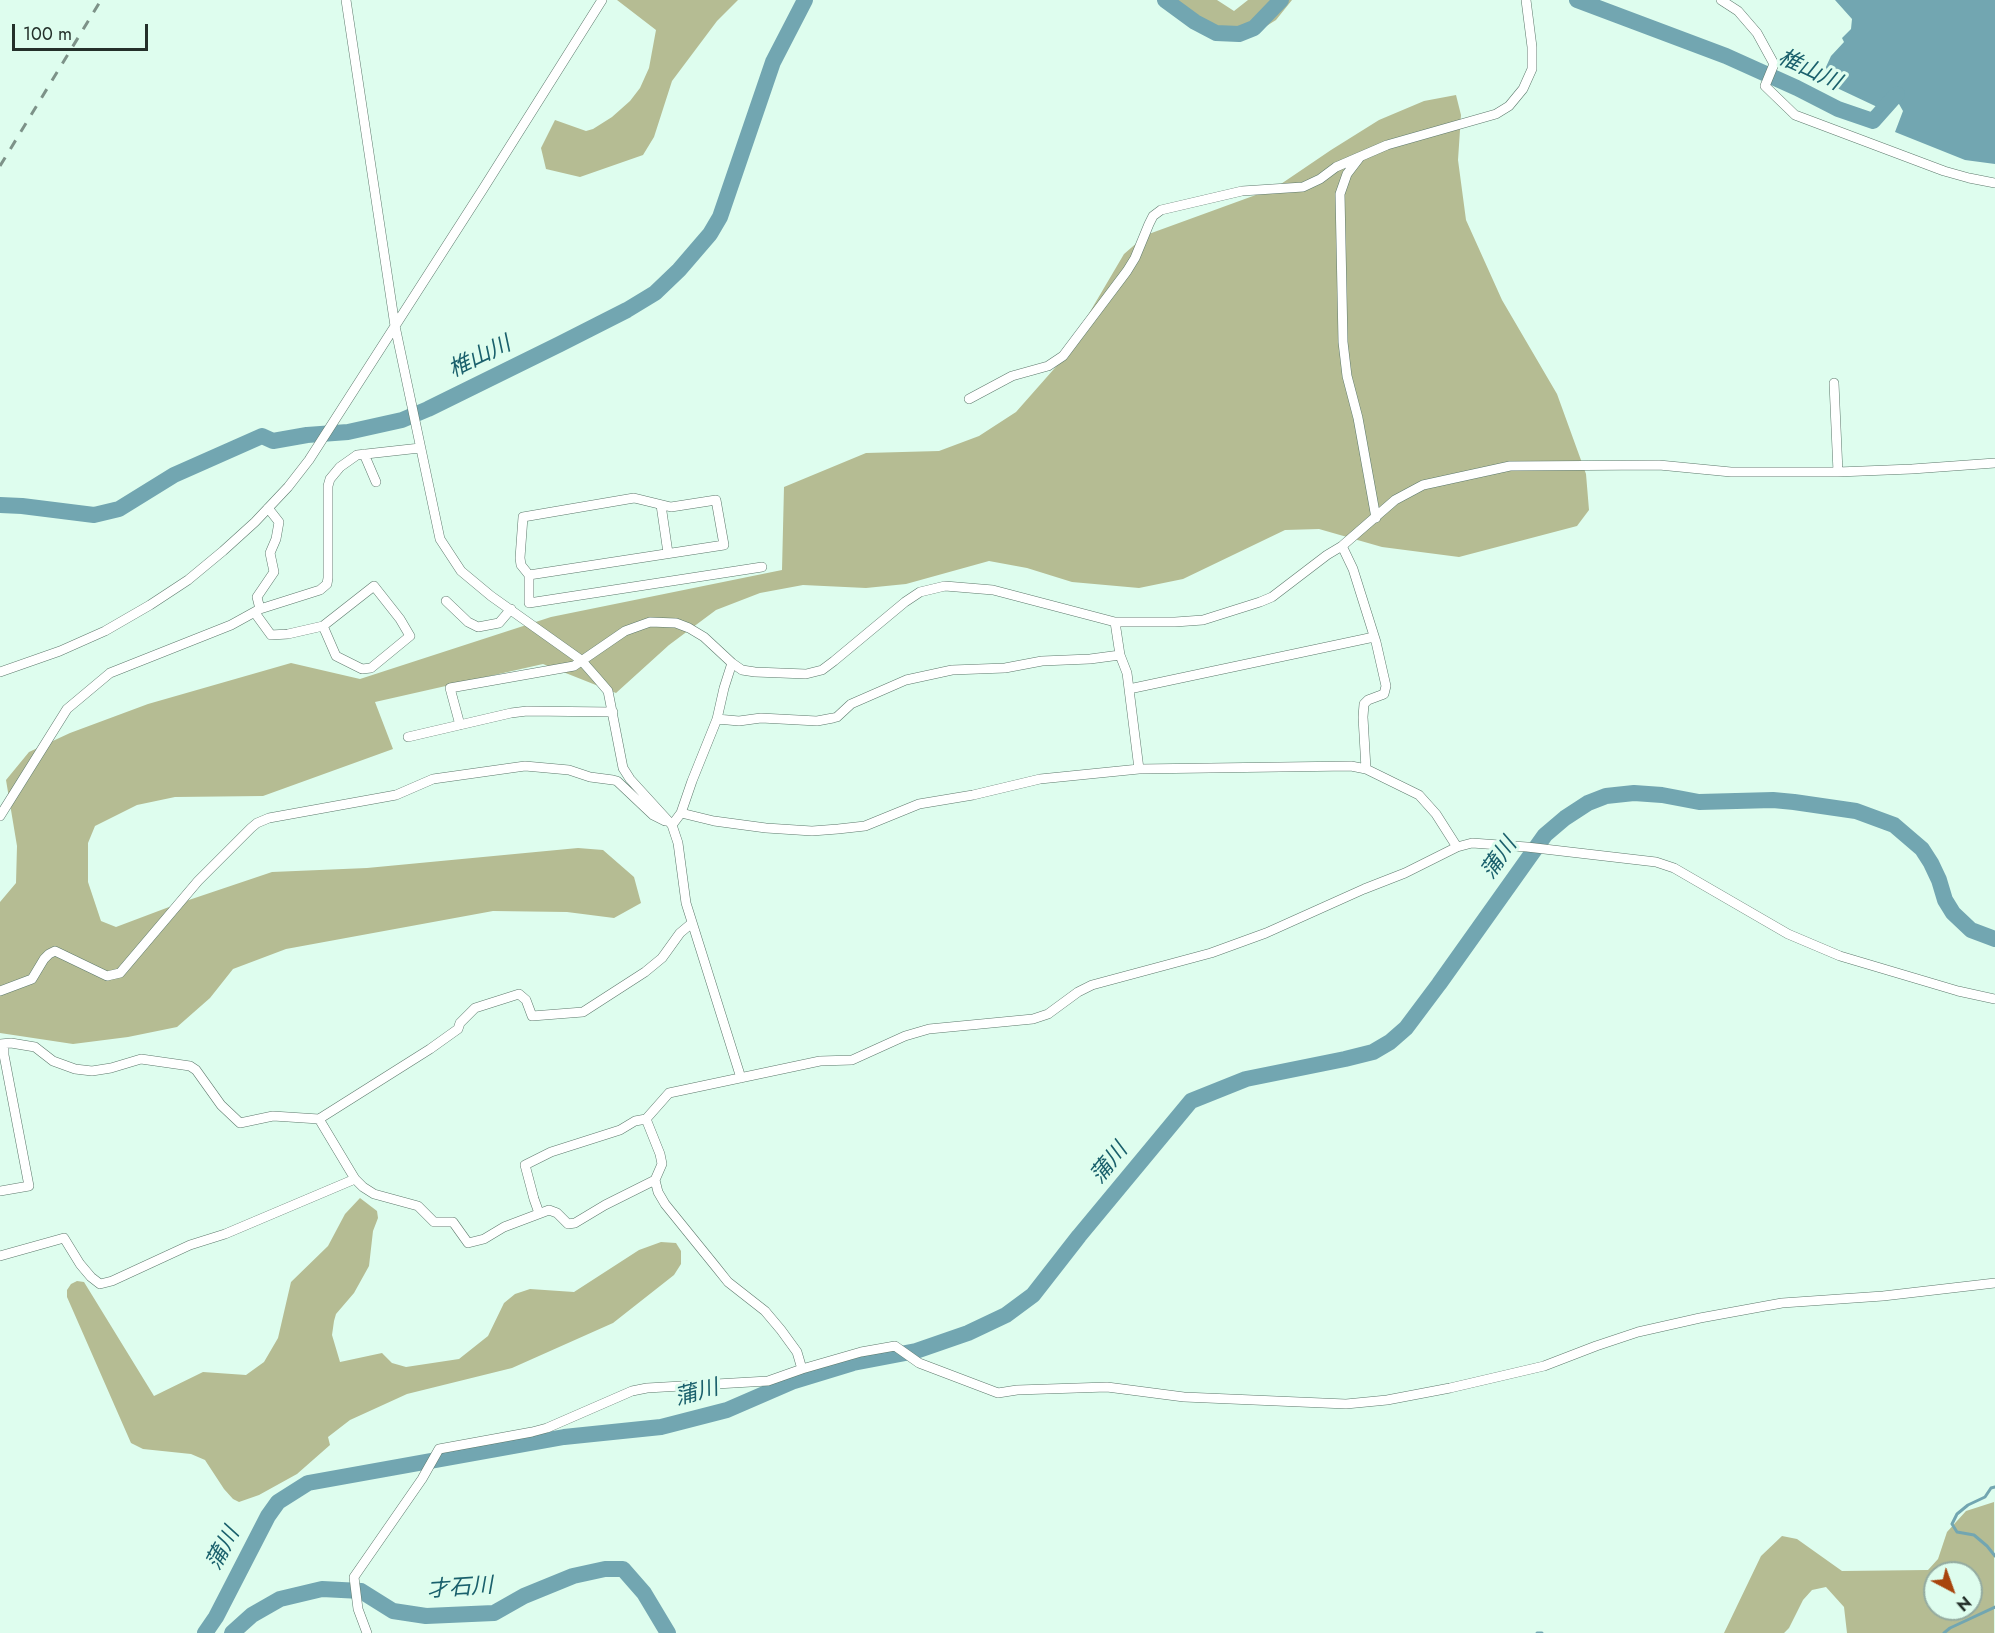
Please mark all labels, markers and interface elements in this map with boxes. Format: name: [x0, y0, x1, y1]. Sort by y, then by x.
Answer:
scale bar: [15, 12, 152, 50]
text: 100 m: [23, 21, 72, 47]
water label: 椎山川: [1774, 45, 1844, 97]
water label: 椎山川: [445, 332, 515, 384]
water label: 蒲川: [1477, 833, 1523, 885]
water label: 蒲川: [1086, 1139, 1134, 1189]
water label: 蒲川: [672, 1376, 722, 1412]
water label: 蒲川: [202, 1523, 246, 1575]
north arrow: [1923, 1561, 1983, 1621]
water label: 才石川: [426, 1574, 494, 1604]
text: N: [1951, 1591, 1976, 1616]

